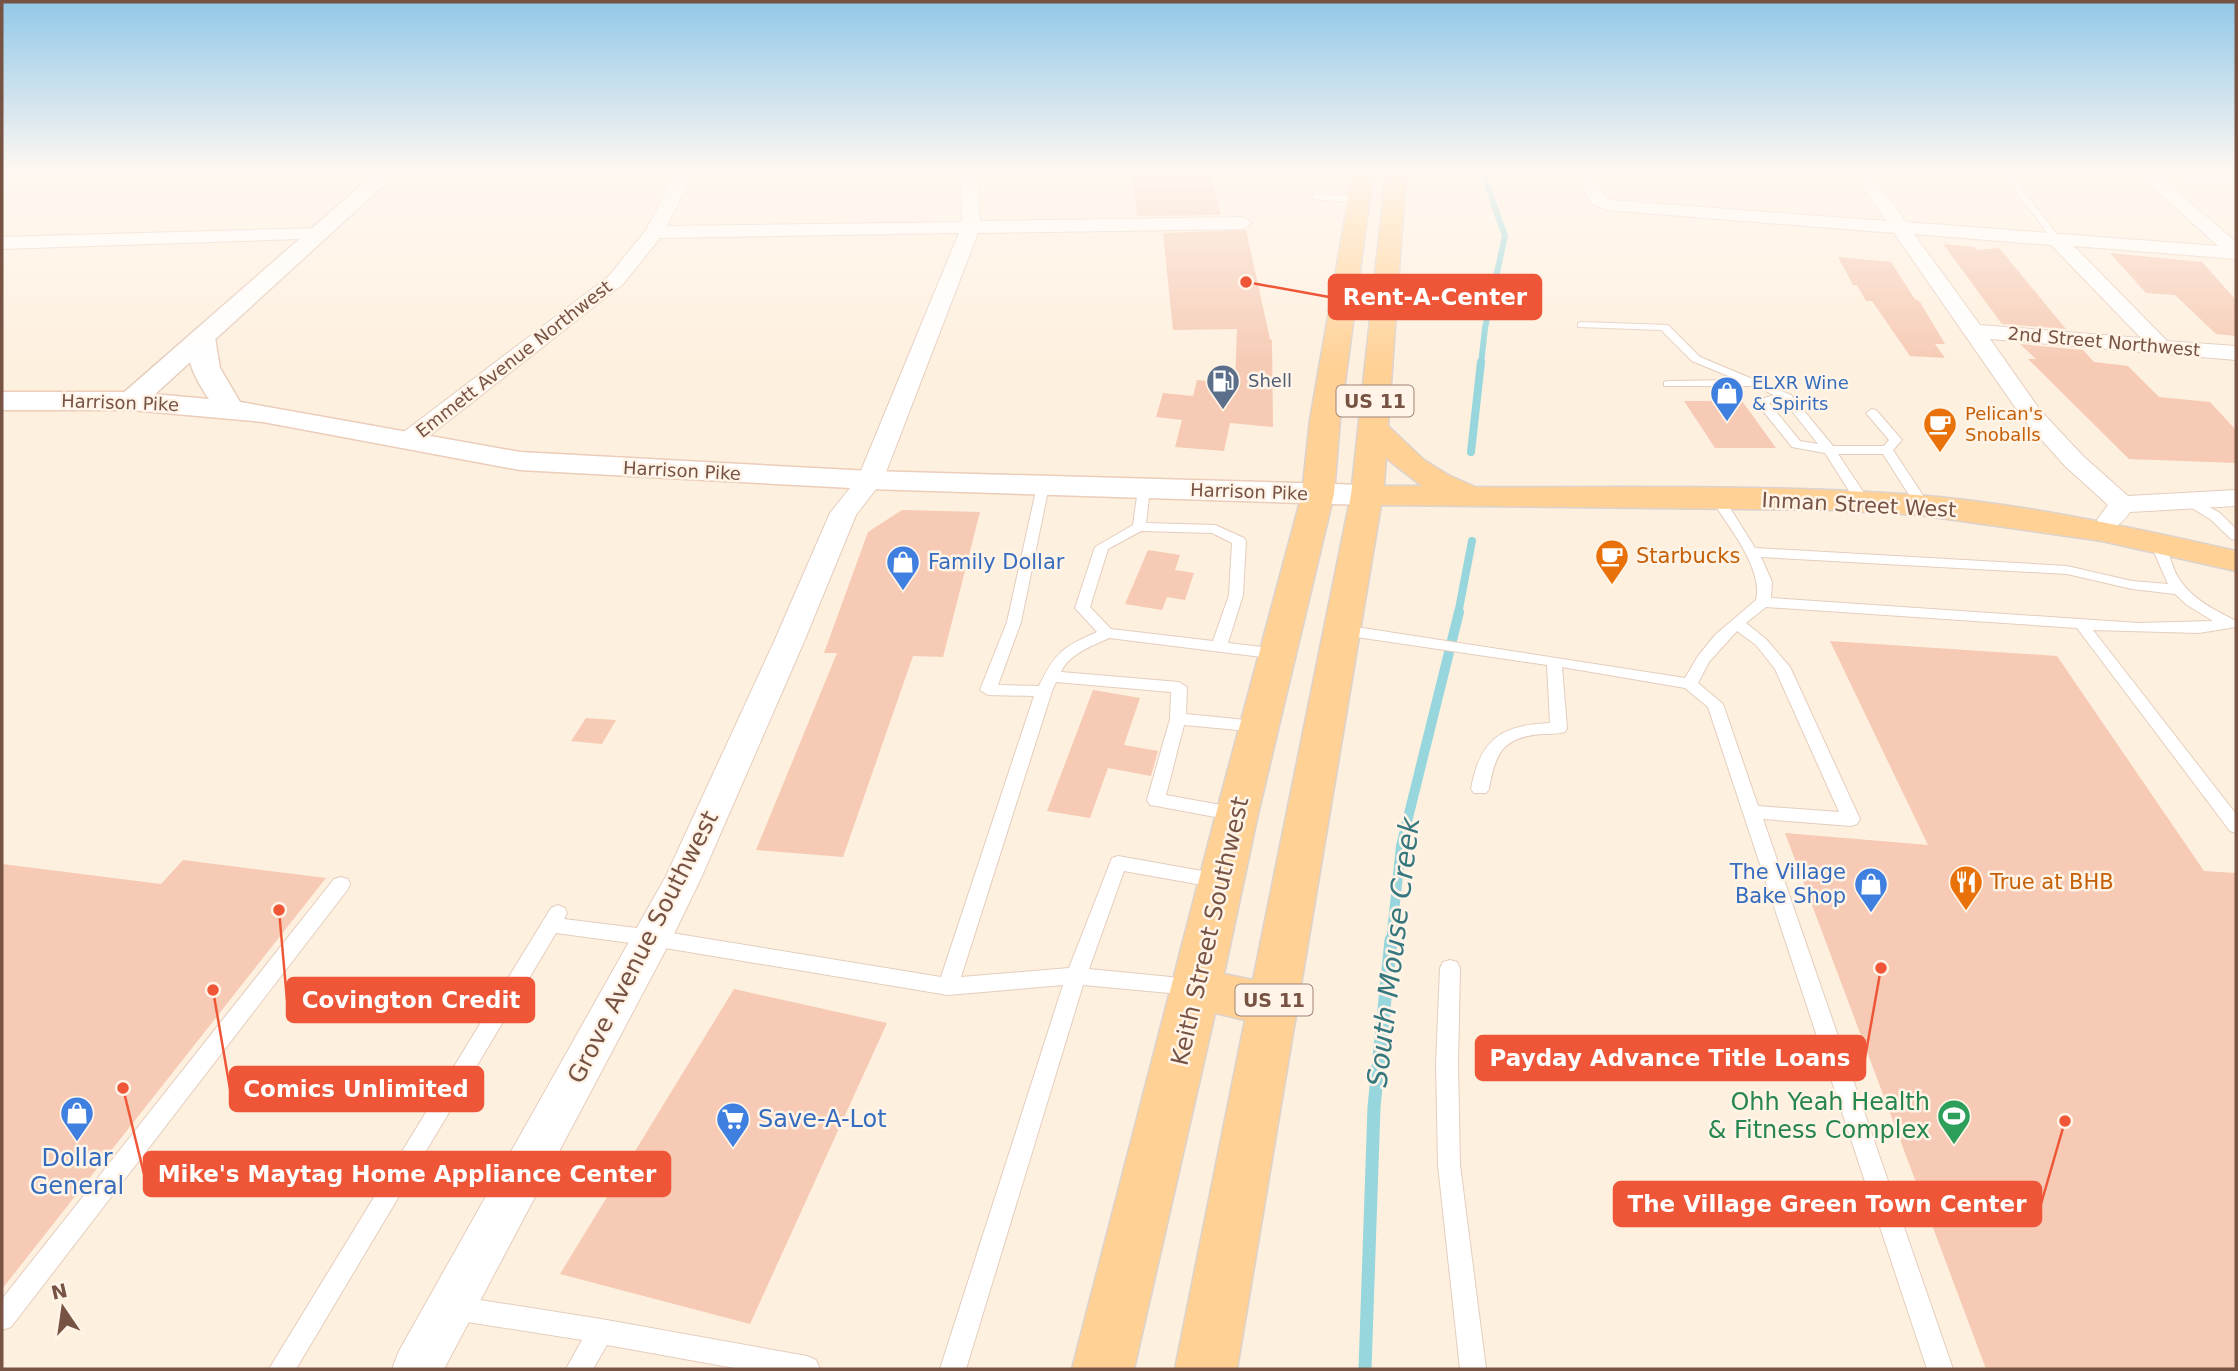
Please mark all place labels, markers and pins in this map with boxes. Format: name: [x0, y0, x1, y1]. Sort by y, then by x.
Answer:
callout: Rent-A-Center: [1329, 275, 1541, 319]
fuel station icon: Shell: [1204, 362, 1242, 411]
place label: Shell: [1248, 370, 1292, 391]
place label: ELXR Wine & Spirits: [1752, 372, 1849, 414]
shop icon: ELXR Wine & Spirits: [1708, 374, 1746, 423]
place label: Pelican's Snoballs: [1965, 403, 2043, 445]
cafe icon: Pelican's Snoballs: [1921, 405, 1959, 454]
cafe icon: Starbucks: [1593, 537, 1631, 586]
shop icon: Family Dollar: [884, 543, 922, 592]
place label: Starbucks: [1636, 544, 1740, 568]
place label: Family Dollar: [928, 550, 1065, 574]
place label: The Village Bake Shop: [1729, 860, 1846, 908]
restaurant icon: True at BHB: [1947, 863, 1985, 912]
shop icon: The Village Bake Shop: [1852, 865, 1890, 914]
place label: True at BHB: [1989, 870, 2114, 894]
callout: Covington Credit: [287, 978, 534, 1022]
callout: Payday Advance Title Loans: [1476, 1036, 1865, 1080]
callout: Comics Unlimited: [230, 1067, 483, 1111]
place label: Ohh Yeah Health & Fitness Complex: [1708, 1088, 1930, 1144]
shop icon: Dollar General: [58, 1094, 96, 1143]
sports icon: Ohh Yeah Health & Fitness Complex: [1935, 1097, 1973, 1146]
supermarket icon: Save-A-Lot: [714, 1100, 752, 1149]
place label: Save-A-Lot: [758, 1105, 887, 1133]
place label: Dollar General: [30, 1144, 124, 1200]
callout: Mike's Maytag Home Appliance Center: [144, 1152, 670, 1196]
callout: The Village Green Town Center: [1614, 1182, 2041, 1226]

